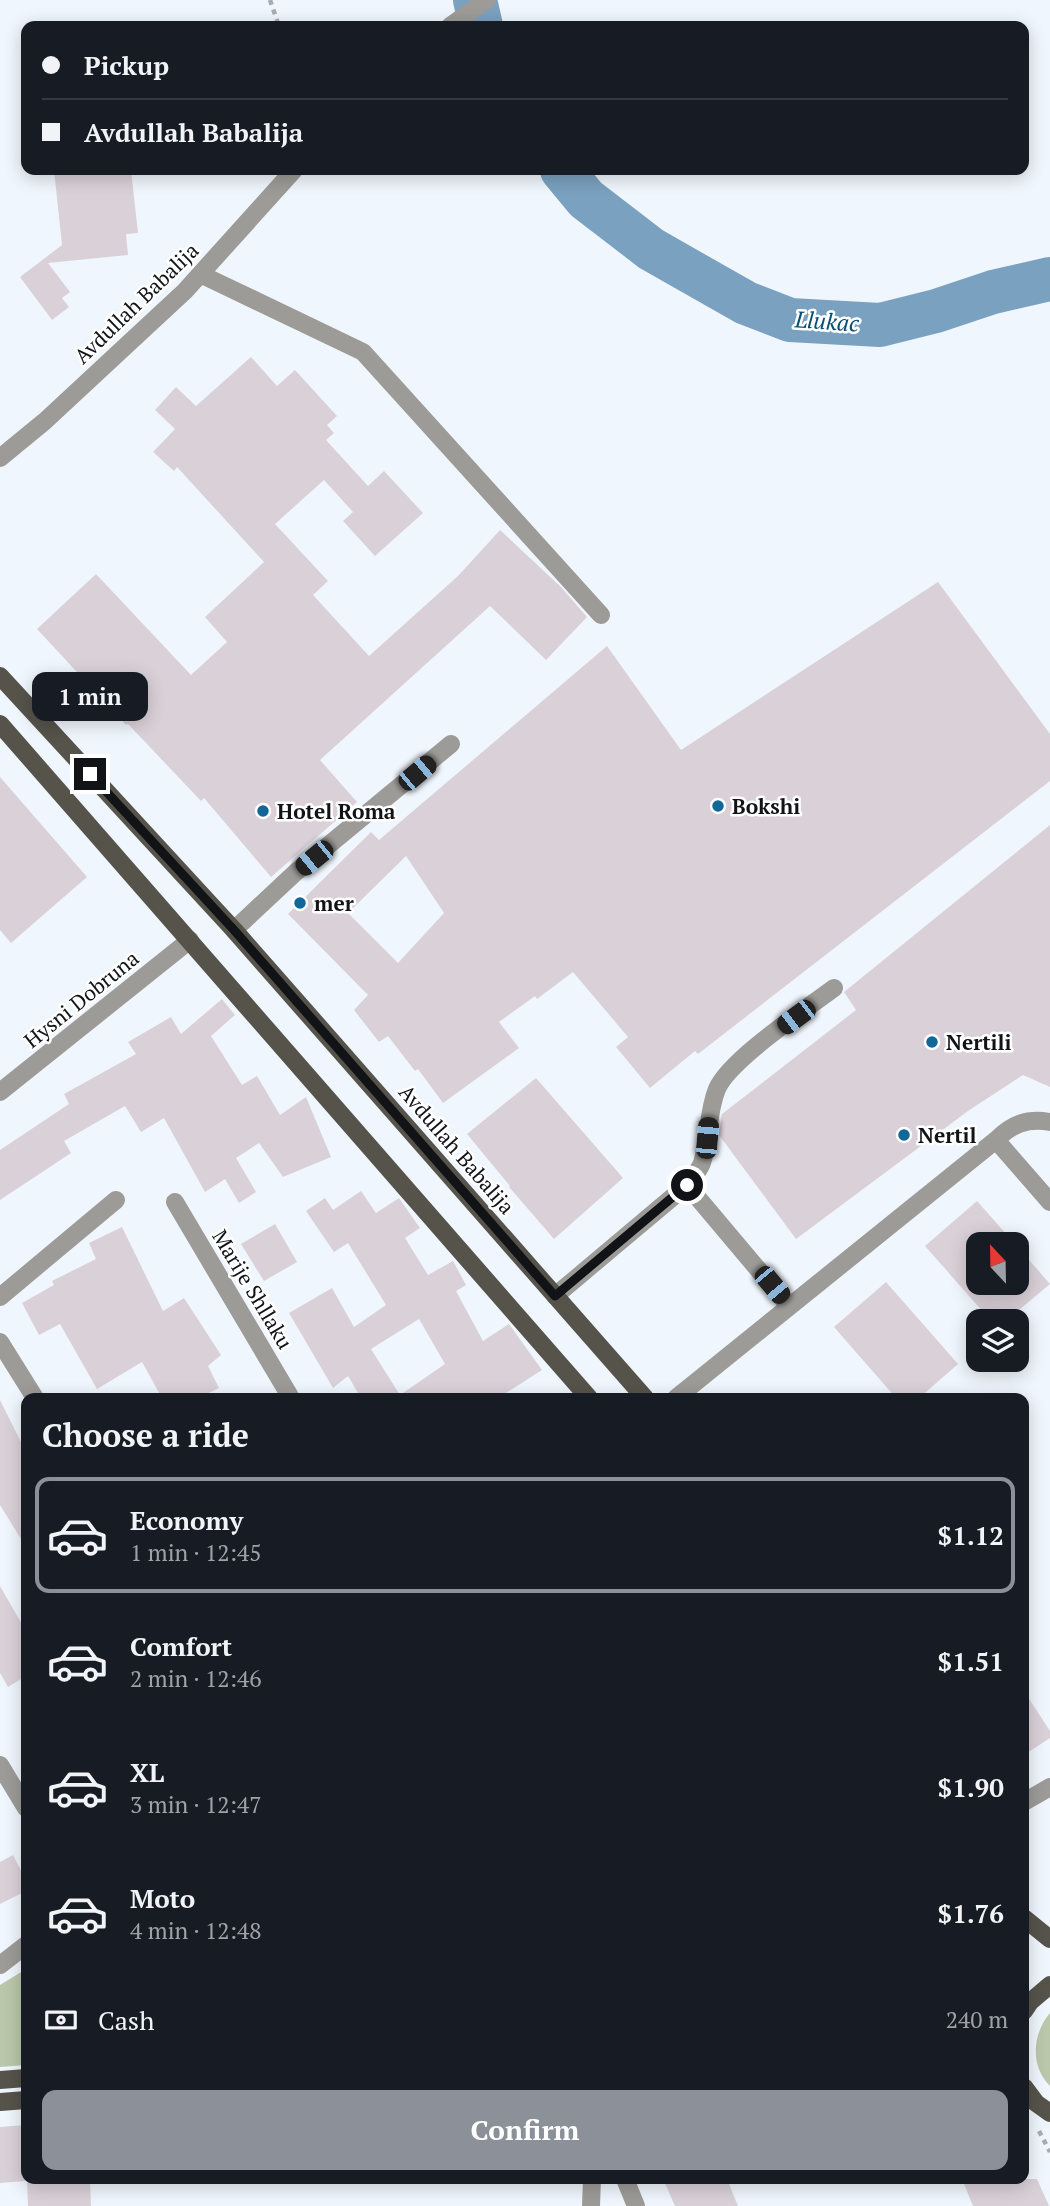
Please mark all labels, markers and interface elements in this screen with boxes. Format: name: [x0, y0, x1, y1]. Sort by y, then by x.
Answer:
text: Pickup: [84, 48, 169, 82]
text: Avdullah Babalija: [84, 115, 303, 149]
street label: Avdullah Babalija: [68, 236, 205, 370]
water label: Llukac: [793, 303, 860, 339]
callout: 1 min: [32, 672, 148, 722]
text: 1 min: [59, 681, 121, 712]
car: [395, 751, 440, 795]
route end: [74, 758, 106, 790]
place label: Bokshi: [732, 792, 800, 820]
place label: Hotel Roma: [277, 797, 396, 825]
marker: Bokshi: [710, 798, 726, 814]
marker: Hotel Roma: [255, 803, 271, 819]
car: [292, 837, 337, 879]
place label: mer: [314, 889, 354, 917]
marker: mer: [292, 895, 308, 911]
street label: Hysni Dobruna: [18, 944, 145, 1054]
car: [773, 996, 820, 1038]
place label: Nertili: [946, 1028, 1012, 1056]
marker: Nertili: [924, 1034, 940, 1050]
street label: Avdullah Babalija: [393, 1078, 521, 1220]
car: [695, 1116, 720, 1160]
place label: Nertil: [918, 1121, 977, 1149]
marker: Nertil: [896, 1127, 912, 1143]
route start: [671, 1169, 703, 1201]
street label: Marije Shllaku: [206, 1224, 300, 1354]
north arrow: [966, 1232, 1029, 1295]
map controls: [966, 1232, 1029, 1372]
car: [751, 1262, 794, 1308]
button: layers: [966, 1309, 1029, 1372]
text: Choose a ride: [42, 1414, 249, 1456]
text: Economy: [130, 1503, 243, 1537]
icon: car: [46, 1504, 109, 1567]
text: $1.12: [938, 1518, 1004, 1552]
text: 1 min · 12:45: [130, 1537, 262, 1568]
text: Comfort: [130, 1629, 232, 1663]
icon: car: [46, 1630, 109, 1693]
text: $1.51: [938, 1644, 1004, 1678]
text: 2 min · 12:46: [130, 1663, 262, 1694]
text: XL: [130, 1755, 164, 1789]
icon: car: [46, 1756, 109, 1819]
text: $1.90: [938, 1770, 1004, 1804]
text: 3 min · 12:47: [130, 1789, 262, 1820]
text: Moto: [130, 1881, 195, 1915]
icon: car: [46, 1882, 109, 1945]
text: $1.76: [938, 1896, 1004, 1930]
text: 4 min · 12:48: [130, 1915, 262, 1946]
icon: cash: [42, 2001, 80, 2039]
text: Cash: [98, 2003, 154, 2037]
text: 240 m: [946, 2004, 1008, 2035]
button: Confirm: [42, 2090, 1008, 2170]

